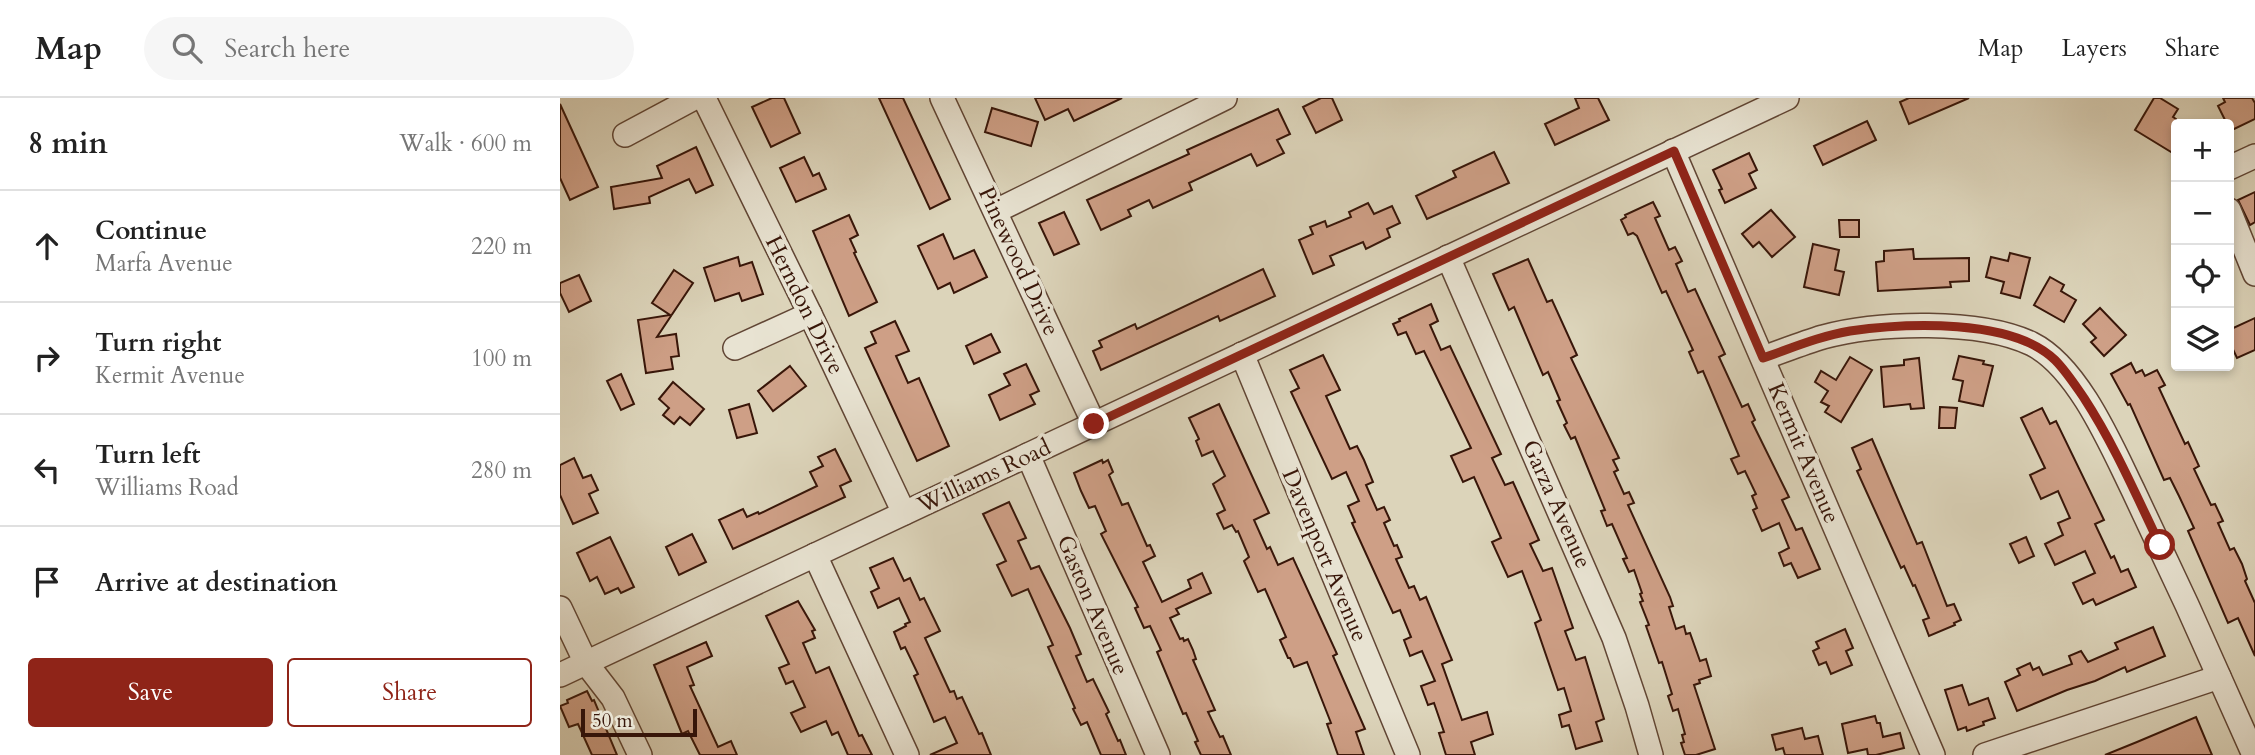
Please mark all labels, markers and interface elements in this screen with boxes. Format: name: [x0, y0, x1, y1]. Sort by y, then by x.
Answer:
search box: [144, 17, 634, 80]
text: Map: [35, 26, 102, 71]
icon: search: [168, 29, 206, 67]
text: Search here: [224, 31, 350, 66]
text: Map: [1978, 32, 2024, 65]
text: Layers: [2062, 32, 2127, 65]
text: Share: [2165, 32, 2220, 65]
map controls: [2171, 119, 2234, 371]
button: +: [2171, 119, 2234, 182]
text: 8 min: [28, 123, 108, 164]
text: Walk · 600 m: [399, 128, 532, 159]
street label: Pinewood Drive: [971, 182, 1067, 340]
button: −: [2171, 182, 2234, 245]
text: Continue: [95, 213, 207, 248]
icon: ahead: [28, 227, 66, 265]
street label: Herndon Drive: [758, 230, 852, 380]
text: 220 m: [471, 231, 532, 262]
button: locate: [2171, 245, 2234, 308]
text: Marfa Avenue: [95, 248, 233, 279]
button: layers: [2171, 308, 2234, 371]
text: Turn right: [95, 325, 222, 360]
icon: right: [28, 339, 66, 377]
text: 100 m: [471, 343, 532, 374]
text: Kermit Avenue: [95, 360, 245, 391]
street label: Kermit Avenue: [1760, 378, 1848, 528]
route end: [1078, 408, 1109, 439]
street label: Williams Road: [911, 431, 1056, 521]
street label: Garza Avenue: [1515, 435, 1599, 573]
text: Turn left: [95, 437, 200, 472]
icon: left: [28, 451, 66, 489]
text: 280 m: [471, 455, 532, 486]
street label: Davenport Avenue: [1275, 464, 1375, 646]
text: Williams Road: [95, 472, 239, 503]
route start: [2144, 529, 2175, 560]
street label: Gaston Avenue: [1050, 530, 1136, 680]
icon: arrive: [28, 563, 66, 601]
text: Arrive at destination: [95, 565, 338, 600]
button: Save: [28, 658, 273, 727]
button: Share: [287, 658, 532, 727]
scale bar: [581, 706, 696, 738]
text: 50 m: [592, 708, 633, 734]

